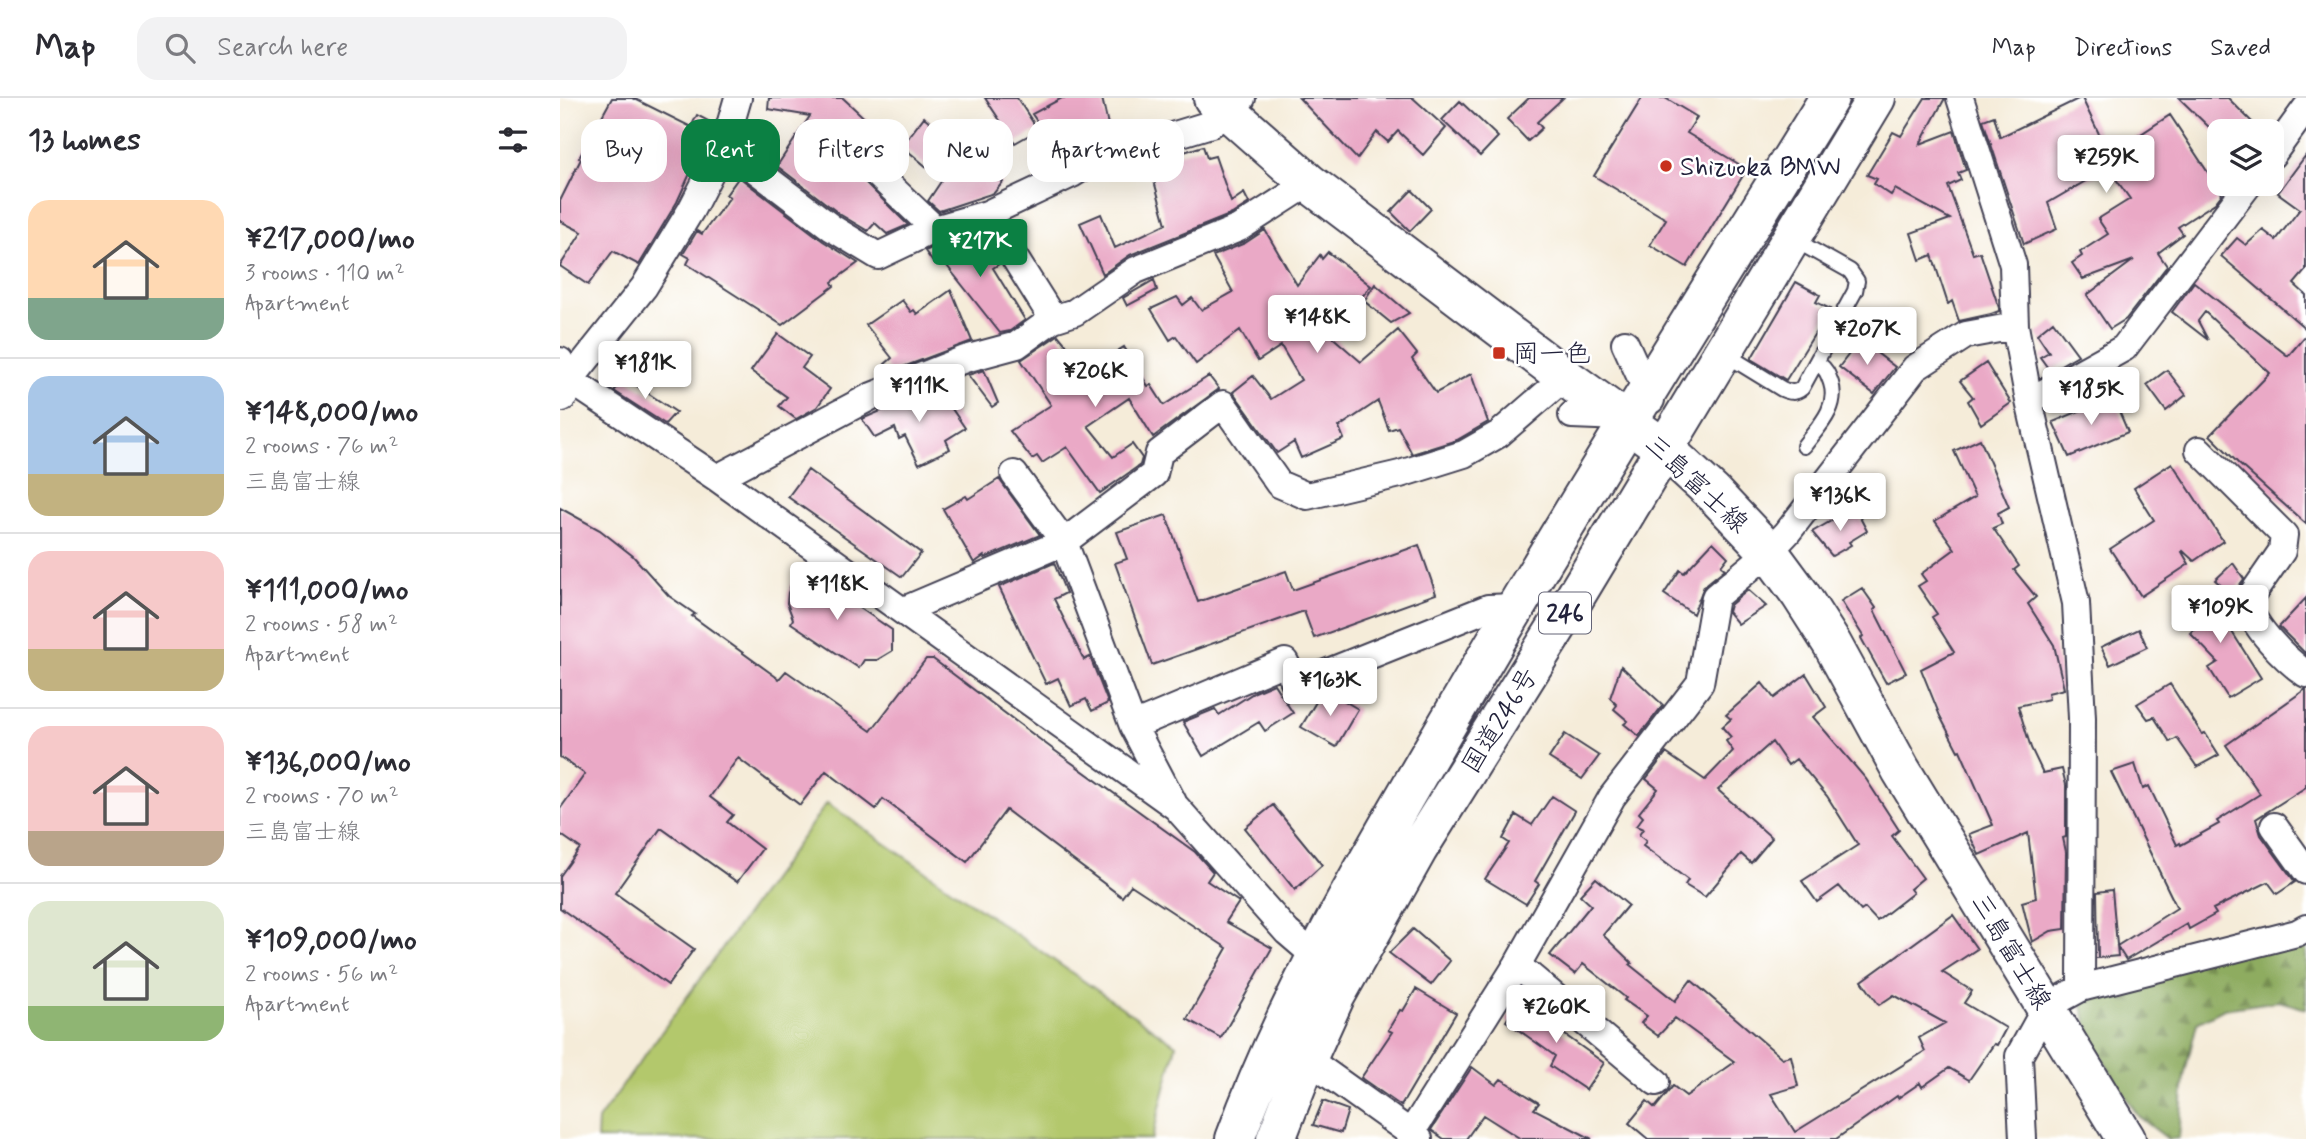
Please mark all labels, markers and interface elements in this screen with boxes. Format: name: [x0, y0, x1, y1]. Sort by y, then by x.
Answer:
search box: [137, 17, 627, 80]
text: Map: [35, 26, 95, 70]
icon: search: [161, 29, 199, 67]
text: Search here: [217, 31, 348, 65]
text: Map: [1992, 33, 2036, 64]
text: Directions: [2074, 33, 2172, 64]
text: Saved: [2210, 33, 2271, 64]
chip: Buy: [581, 119, 667, 182]
chip: Rent: [681, 119, 780, 182]
chip: Filters: [794, 119, 909, 182]
chip: New: [923, 119, 1013, 182]
chip: Apartment: [1027, 119, 1184, 182]
map controls: [2207, 119, 2284, 196]
button: layers: [2207, 119, 2284, 196]
text: 13 homes: [28, 121, 141, 160]
icon: filters: [494, 121, 532, 159]
pin: ¥259K: [2057, 136, 2155, 195]
text: ¥259K: [2073, 143, 2139, 173]
place label: Shizuoka BMW: [1680, 151, 1841, 185]
marker: Shizuoka BMW: [1658, 158, 1674, 174]
text: ¥217,000/mo: [245, 220, 415, 259]
pin: ¥217K: [931, 220, 1029, 279]
text: ¥217K: [948, 227, 1012, 257]
icon: home: [84, 228, 168, 312]
text: 3 rooms · 110 m²: [245, 259, 405, 289]
text: Apartment: [245, 289, 350, 319]
pin: ¥148K: [1268, 296, 1366, 355]
text: ¥148K: [1284, 303, 1350, 333]
pin: ¥207K: [1818, 308, 1916, 367]
text: ¥207K: [1834, 315, 1900, 345]
place label: 岡一色: [1513, 338, 1591, 372]
pin: ¥181K: [596, 342, 694, 401]
marker: 岡一色: [1491, 345, 1507, 361]
text: ¥181K: [614, 349, 676, 379]
pin: ¥206K: [1046, 350, 1144, 409]
text: ¥206K: [1063, 357, 1127, 387]
pin: ¥111K: [870, 364, 968, 424]
pin: ¥185K: [2042, 368, 2140, 427]
text: ¥111K: [890, 372, 948, 402]
text: ¥185K: [2058, 375, 2124, 405]
text: ¥148,000/mo: [245, 393, 418, 432]
icon: home: [84, 404, 168, 488]
street label: 三島富士線: [1636, 428, 1755, 541]
text: 2 rooms · 76 m²: [245, 432, 398, 462]
text: 三島富士線: [245, 468, 360, 498]
pin: ¥136K: [1791, 474, 1889, 533]
text: ¥136K: [1810, 481, 1870, 511]
pin: ¥118K: [788, 562, 886, 622]
text: ¥118K: [806, 570, 868, 600]
text: ¥111,000/mo: [245, 571, 409, 610]
icon: home: [84, 579, 168, 663]
pin: ¥109K: [2171, 586, 2269, 645]
road number: 246: [1539, 592, 1591, 634]
text: ¥109K: [2187, 593, 2253, 623]
text: 2 rooms · 58 m²: [245, 610, 398, 640]
text: Apartment: [245, 640, 350, 670]
pin: ¥163K: [1281, 658, 1379, 718]
street label: 国道246号: [1455, 662, 1547, 780]
text: ¥163K: [1299, 666, 1361, 696]
text: ¥136,000/mo: [245, 743, 411, 782]
icon: home: [84, 754, 168, 838]
text: 2 rooms · 70 m²: [245, 782, 399, 812]
text: 三島富士線: [245, 818, 360, 848]
street label: 三島富士線: [1962, 888, 2058, 1017]
text: ¥109,000/mo: [245, 921, 417, 960]
icon: home: [84, 929, 168, 1013]
text: 2 rooms · 56 m²: [245, 960, 398, 990]
pin: ¥260K: [1507, 986, 1605, 1045]
text: Apartment: [245, 990, 350, 1020]
text: ¥260K: [1522, 993, 1590, 1023]

